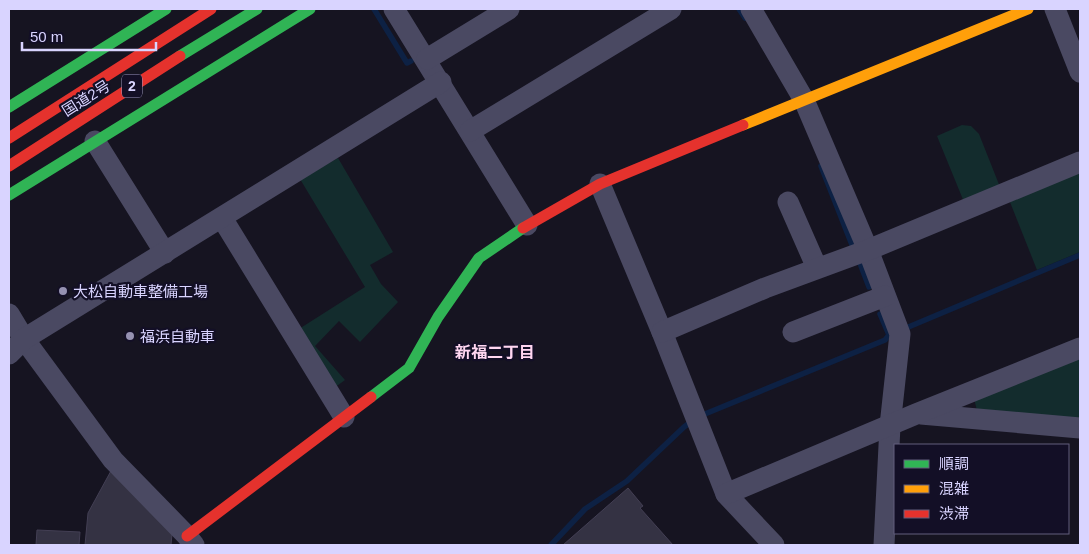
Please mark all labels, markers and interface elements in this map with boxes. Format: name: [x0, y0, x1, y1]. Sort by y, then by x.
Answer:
scale bar: [22, 20, 156, 52]
text: 50 m: [30, 28, 63, 45]
road number: 2: [122, 74, 142, 98]
street label: 国道2号: [59, 77, 113, 119]
place label: 大松自動車整備工場: [73, 283, 208, 300]
marker: 大松自動車整備工場: [57, 285, 69, 297]
place label: 福浜自動車: [140, 328, 215, 345]
marker: 福浜自動車: [124, 330, 136, 342]
district label: 新福二丁目: [455, 344, 535, 361]
legend: [894, 444, 1069, 534]
text: 順調: [939, 455, 969, 472]
text: 混雑: [939, 480, 969, 497]
text: 渋滞: [939, 505, 969, 522]

